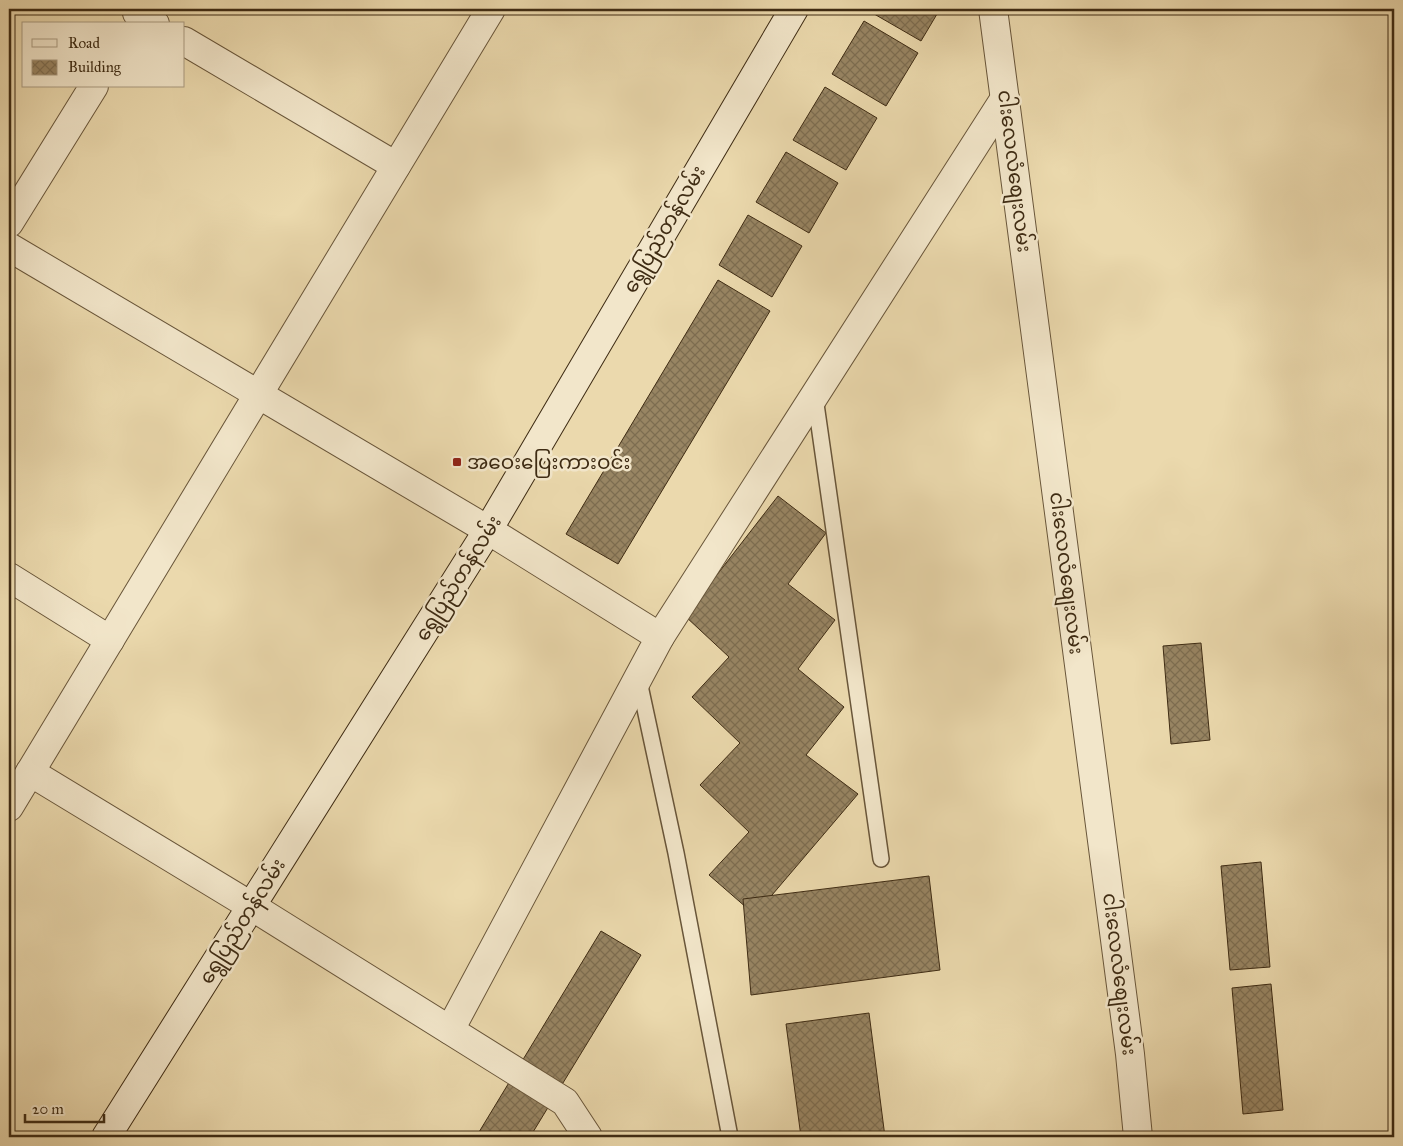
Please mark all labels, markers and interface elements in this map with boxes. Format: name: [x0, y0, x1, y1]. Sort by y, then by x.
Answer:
legend: [22, 22, 185, 88]
text: Road: [68, 34, 100, 52]
text: Building: [68, 58, 122, 76]
street label: ငါးလေလံစျေးလမ်း: [989, 88, 1039, 254]
street label: ရွေပြည်တန်လမ်း: [616, 160, 714, 299]
place label: အဝေးပြေးကားဝင်း: [467, 448, 630, 478]
marker: အဝေးပြေးကားဝင်း: [451, 456, 463, 468]
street label: ငါးလေလံစျေးလမ်း: [1041, 490, 1091, 656]
street label: ရွေပြည်တန်လမ်း: [408, 510, 510, 647]
street label: ရွေပြည်တန်လမ်း: [192, 853, 294, 990]
street label: ငါးလေလံစျေးလမ်း: [1094, 891, 1144, 1057]
scale bar: [25, 1091, 104, 1123]
text: 20 m: [32, 1100, 64, 1118]

